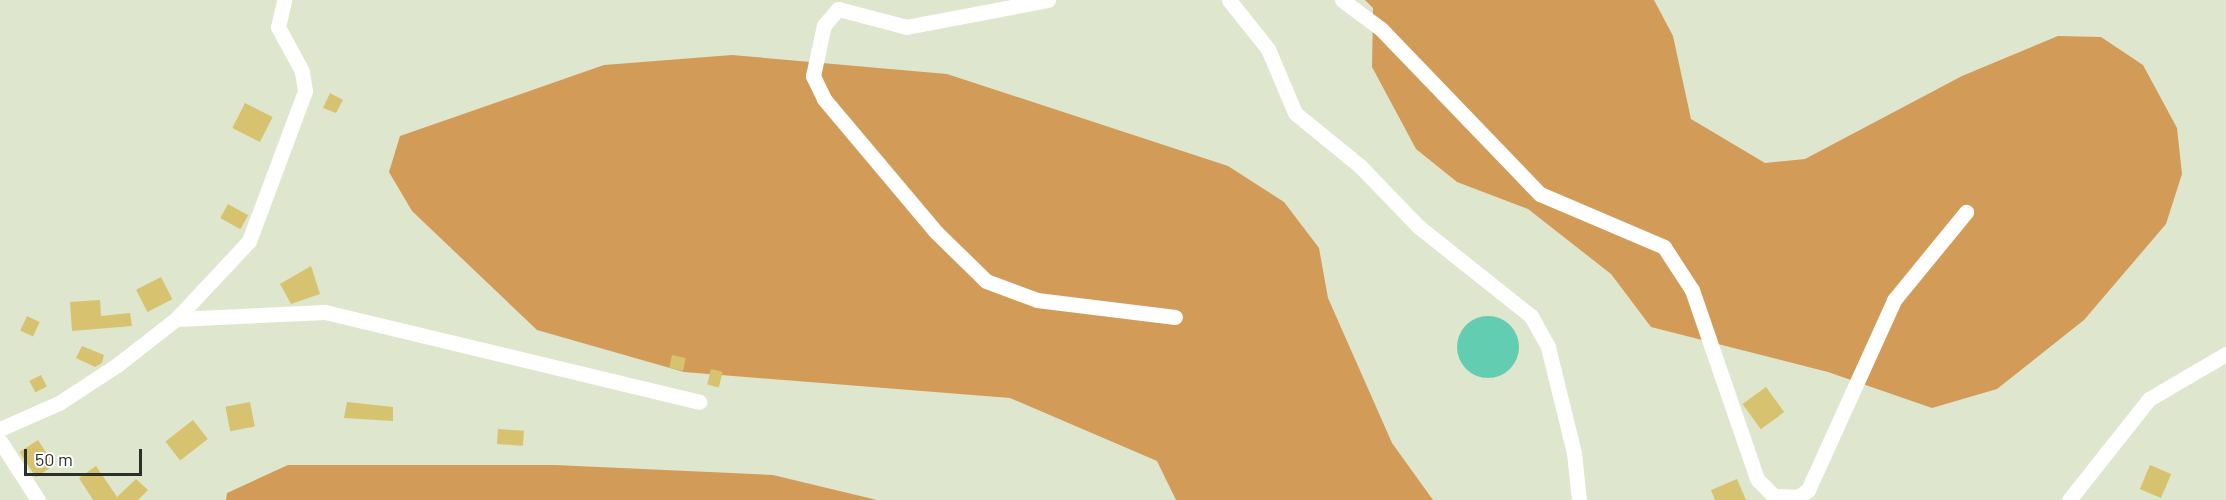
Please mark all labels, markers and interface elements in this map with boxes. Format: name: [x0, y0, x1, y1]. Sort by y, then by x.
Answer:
scale bar: [27, 437, 146, 475]
text: 50 m: [35, 448, 73, 470]

